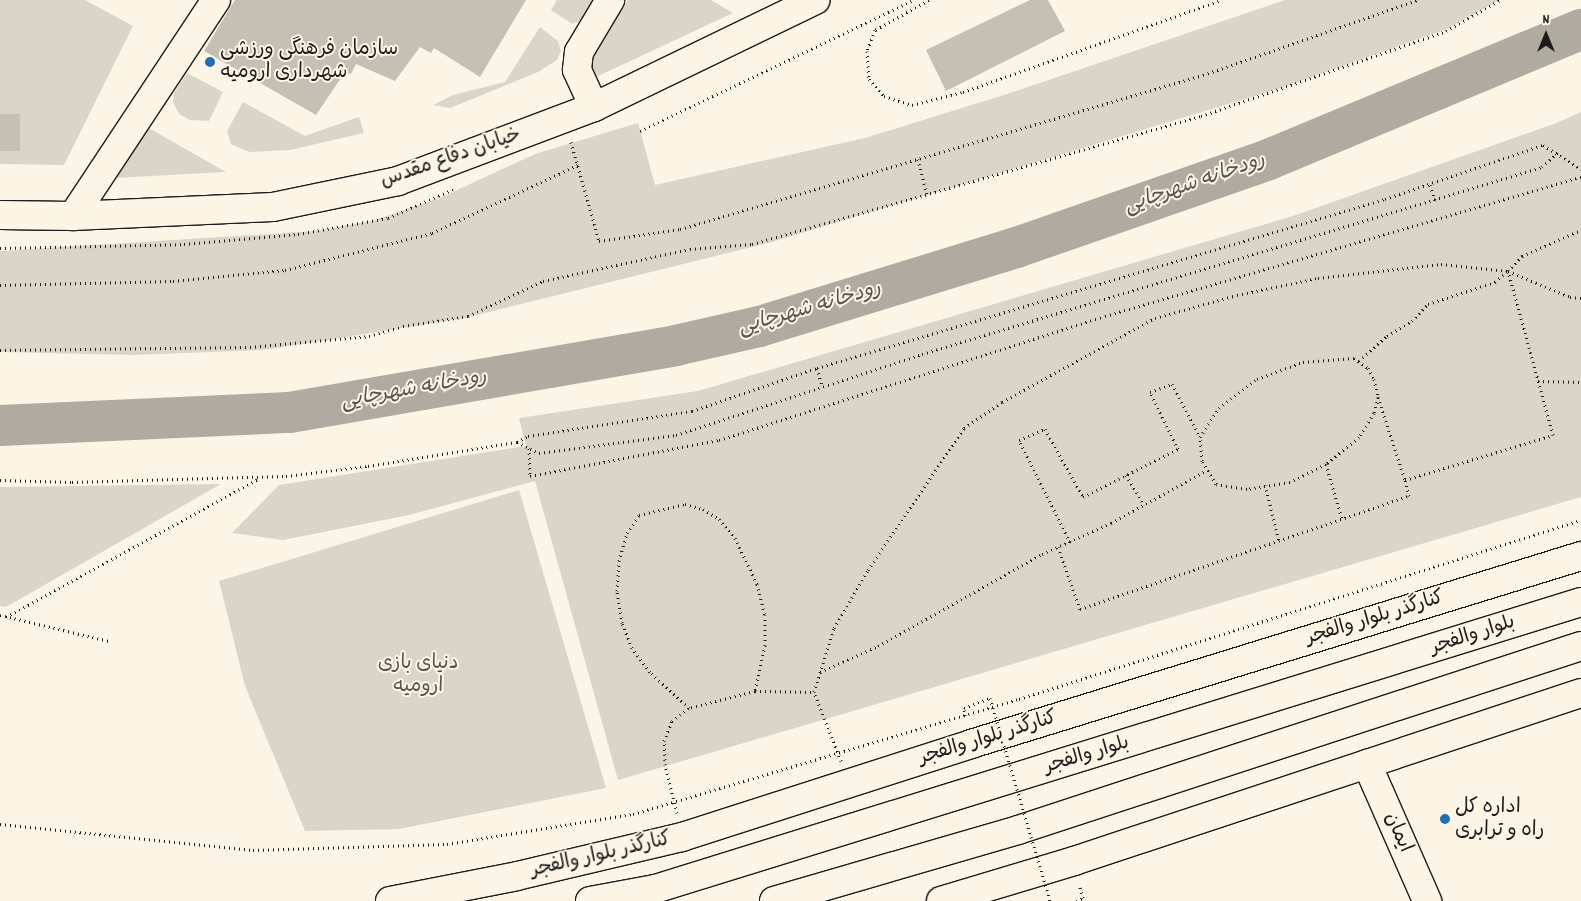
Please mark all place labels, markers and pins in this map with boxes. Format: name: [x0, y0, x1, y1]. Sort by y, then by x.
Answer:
place label: سازمان فرهنگی ورزشی شهرداری ارومیه: [220, 39, 398, 86]
marker: سازمان فرهنگی ورزشی شهرداری ارومیه: [204, 56, 216, 68]
place label: اداره کل راه و ترابری: [1455, 796, 1544, 843]
marker: اداره کل راه و ترابری: [1439, 813, 1451, 825]

